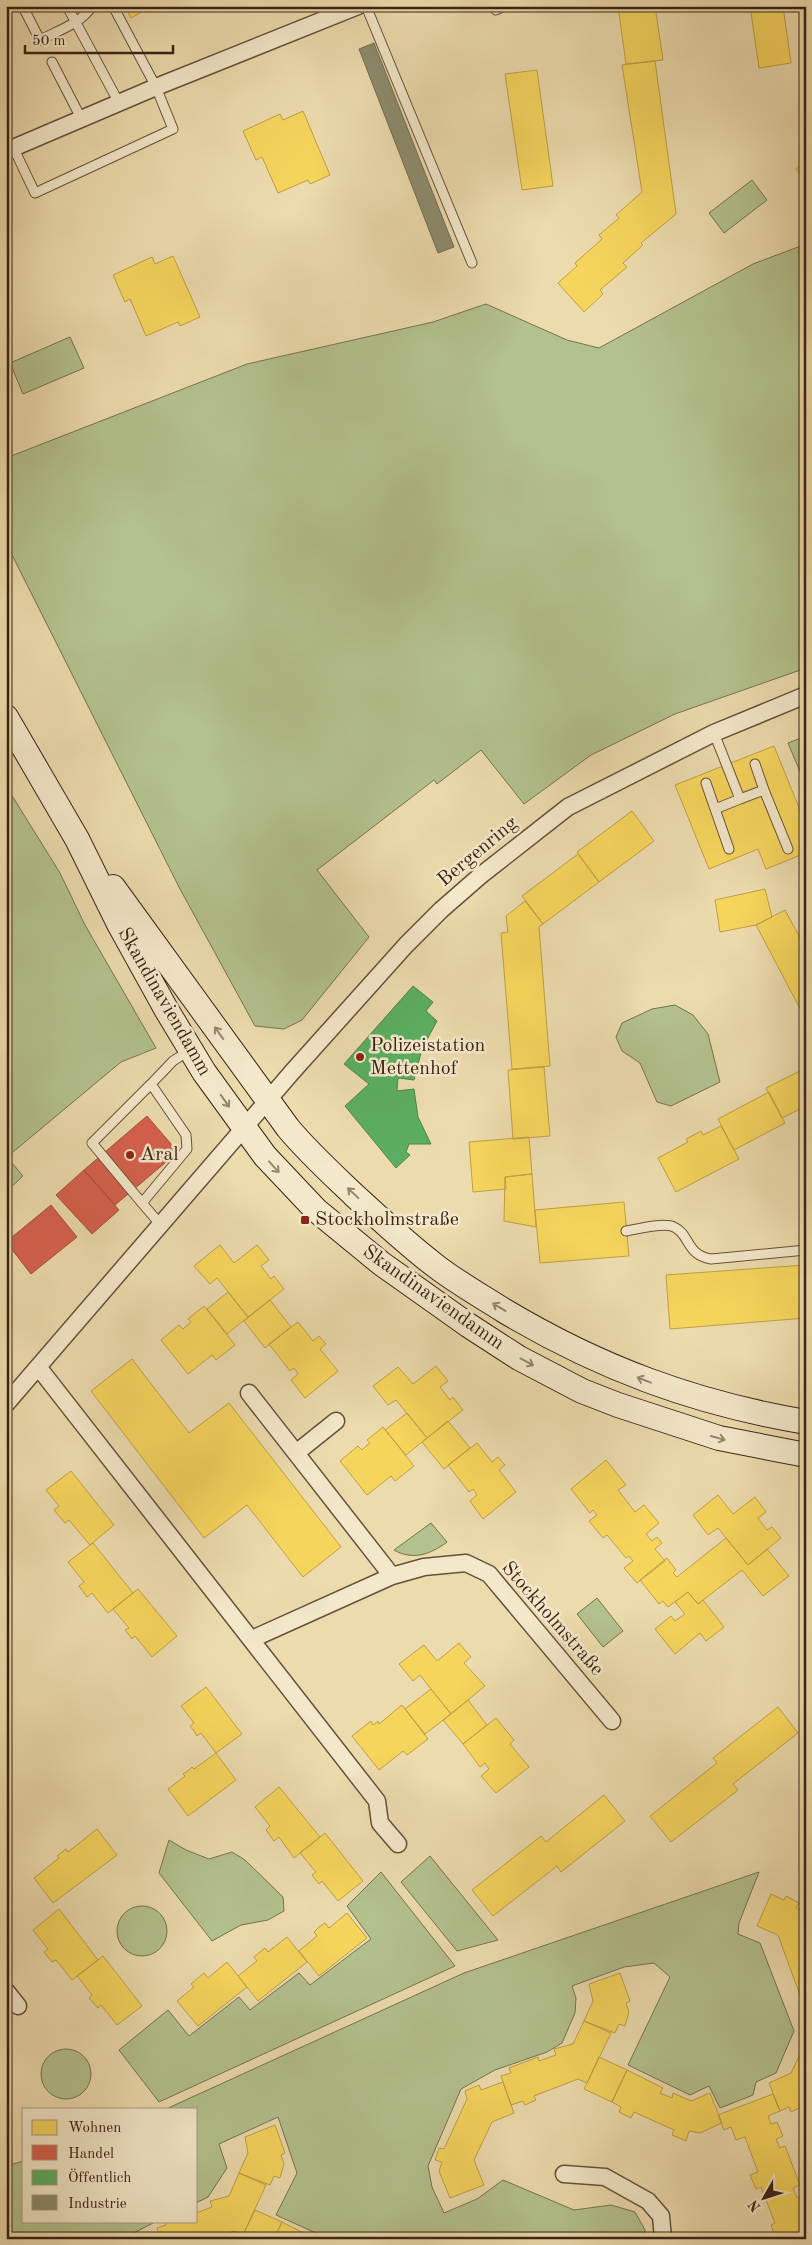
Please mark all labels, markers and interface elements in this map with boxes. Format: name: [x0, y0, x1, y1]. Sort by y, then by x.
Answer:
scale bar: [25, 22, 172, 54]
text: 50 m: [32, 34, 66, 49]
street label: Bergenring: [434, 813, 522, 891]
street label: Skandinaviendamm: [113, 924, 215, 1080]
one-way arrow: [214, 1026, 224, 1040]
place label: Polizeistation Mettenhof: [370, 1036, 486, 1079]
marker: Polizeistation Mettenhof: [354, 1051, 366, 1063]
one-way arrow: [219, 1094, 230, 1108]
place label: Aral: [140, 1145, 179, 1165]
marker: Aral: [124, 1149, 136, 1161]
one-way arrow: [268, 1161, 280, 1174]
one-way arrow: [346, 1187, 359, 1199]
place label: Stockholmstraße: [315, 1210, 459, 1230]
marker: Stockholmstraße: [299, 1214, 311, 1226]
street label: Skandinaviendamm: [359, 1242, 507, 1354]
one-way arrow: [493, 1302, 507, 1312]
one-way arrow: [519, 1358, 534, 1367]
one-way arrow: [637, 1375, 652, 1384]
one-way arrow: [710, 1433, 726, 1443]
street label: Stockholmstraße: [497, 1558, 607, 1680]
legend: [22, 2108, 198, 2222]
text: Wohnen: [68, 2121, 121, 2136]
text: Handel: [68, 2147, 114, 2162]
text: Öffentlich: [68, 2168, 131, 2186]
north arrow: [740, 2172, 790, 2222]
text: Industrie: [68, 2197, 127, 2212]
text: N: [746, 2197, 763, 2214]

